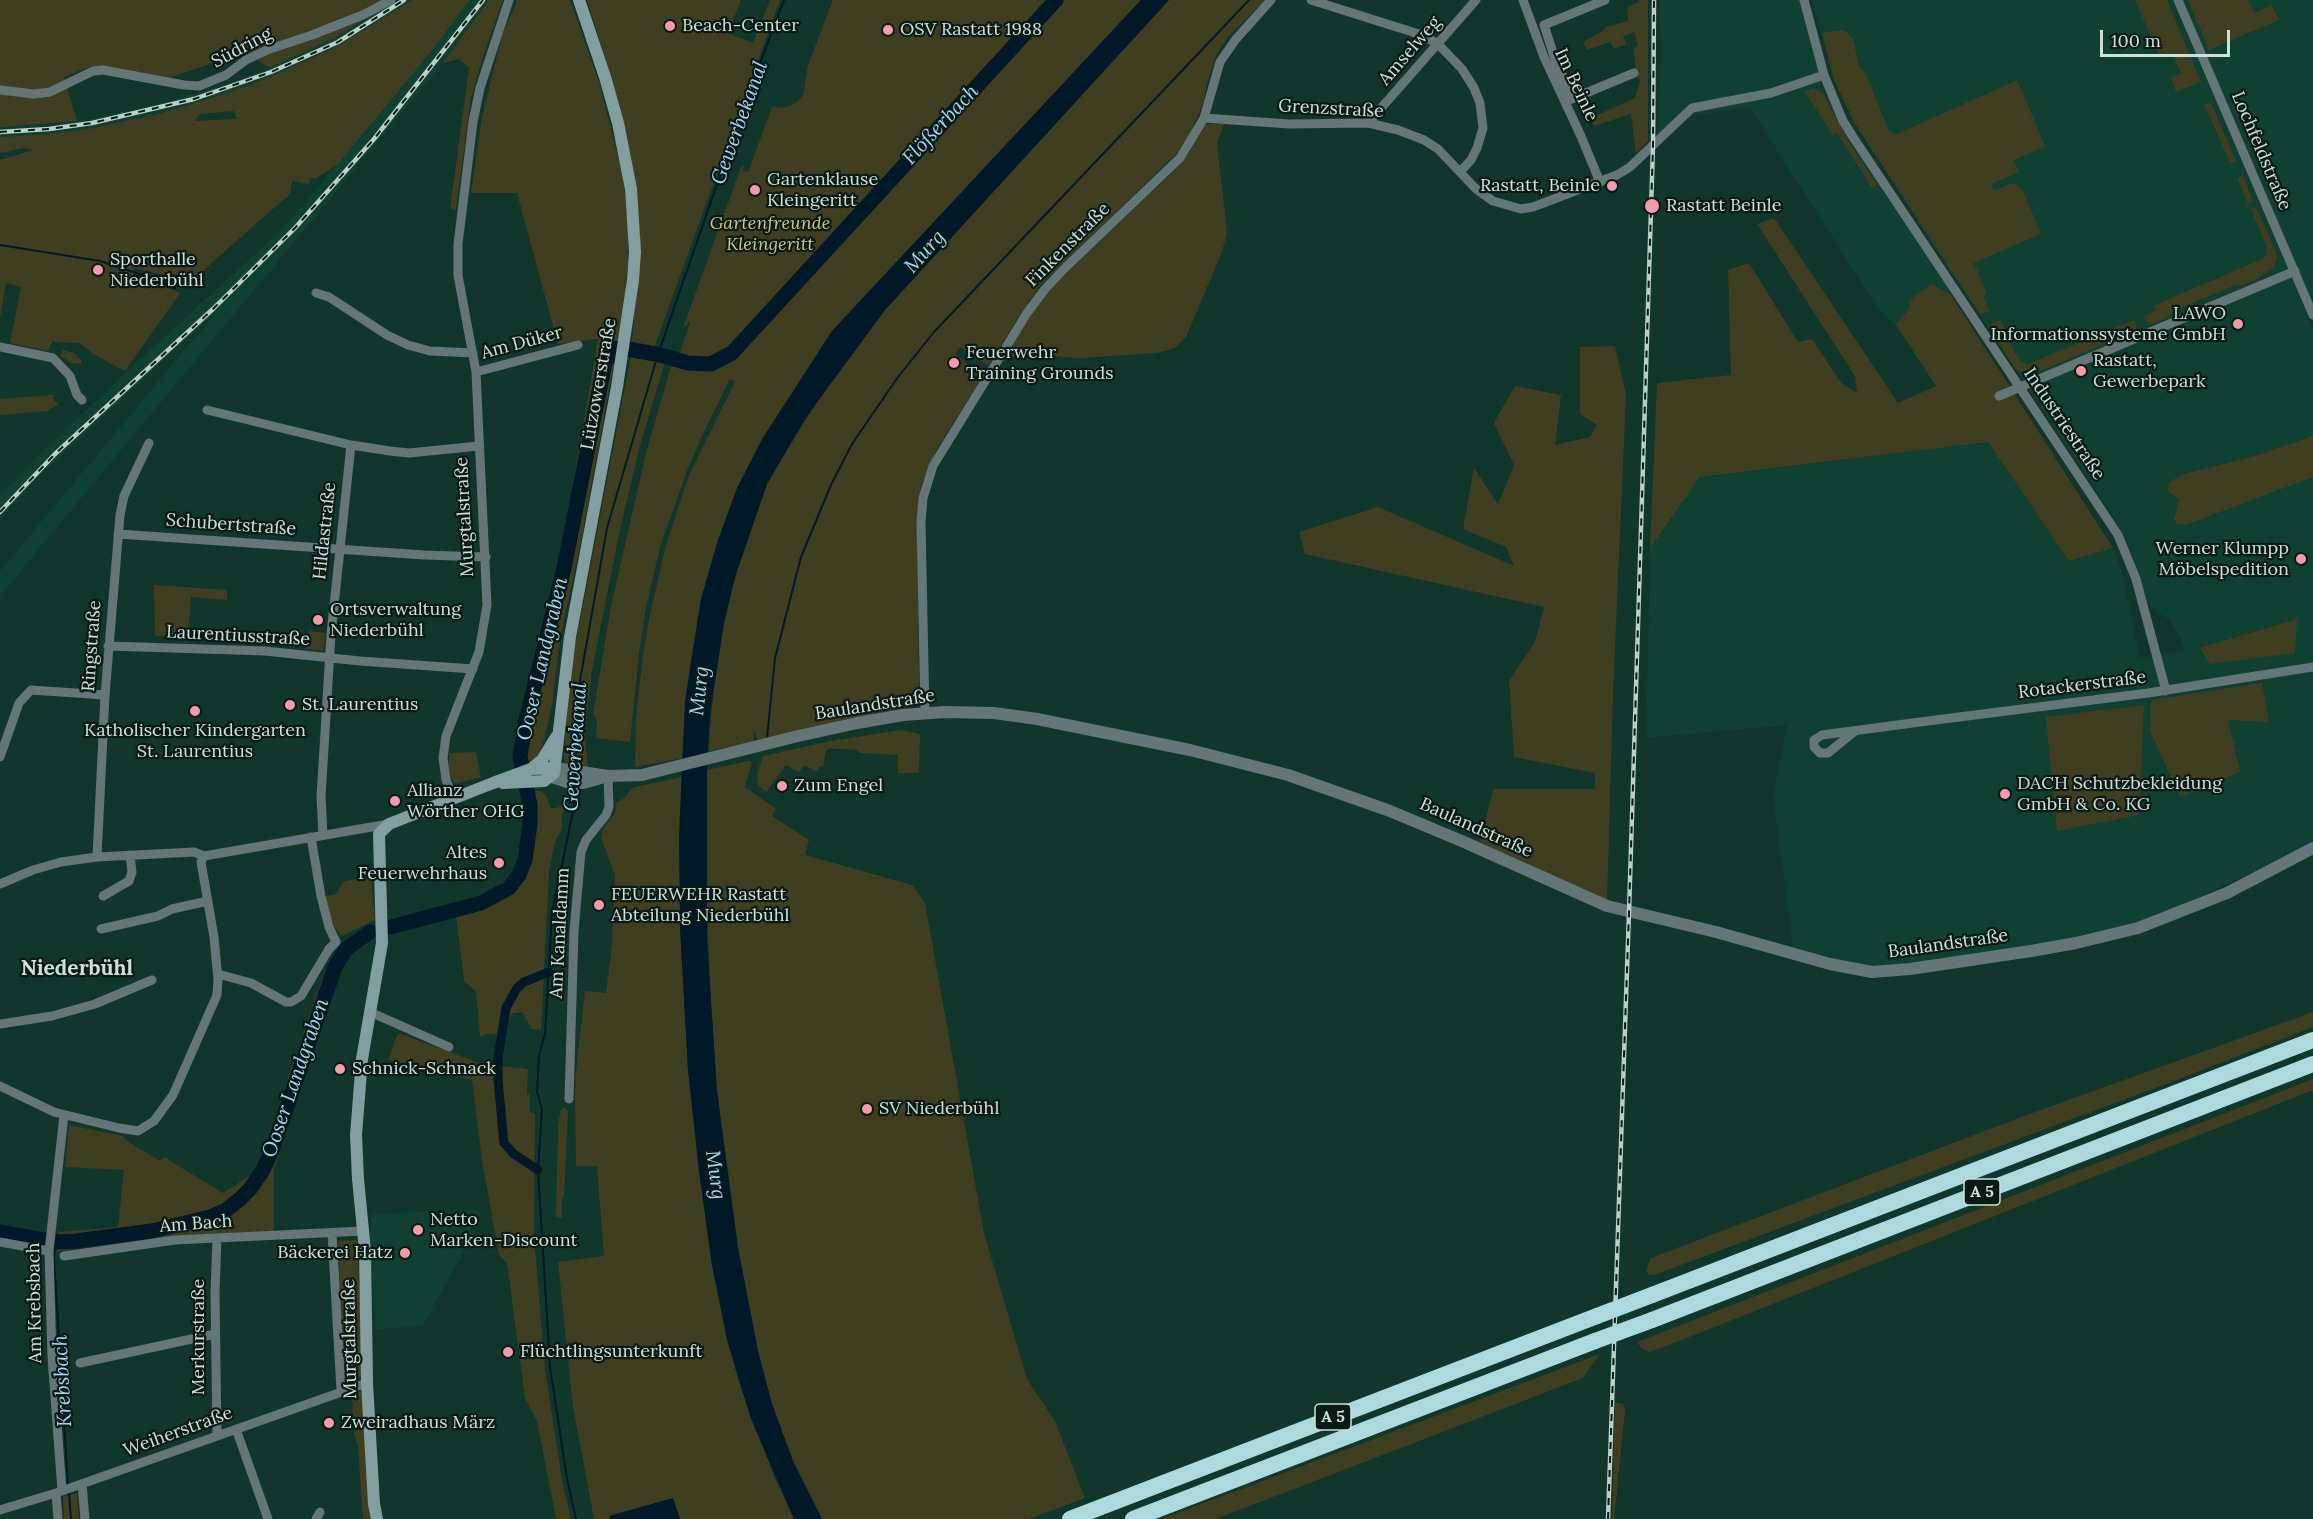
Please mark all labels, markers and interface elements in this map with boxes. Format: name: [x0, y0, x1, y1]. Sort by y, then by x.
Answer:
street label: Amselweg: [1374, 12, 1446, 90]
place label: Beach-Center: [682, 15, 799, 37]
scale bar: [2103, 18, 2234, 56]
marker: Beach-Center: [663, 19, 677, 33]
place label: OSV Rastatt 1988: [900, 19, 1042, 41]
street label: Südring: [208, 23, 276, 73]
marker: OSV Rastatt 1988: [881, 23, 895, 37]
text: 100 m: [2111, 29, 2161, 52]
street label: Im Beinle: [1550, 45, 1602, 125]
water label: Gewerbekanal: [707, 58, 773, 188]
water label: Flößerbach: [898, 80, 984, 170]
street label: Lochfeldstraße: [2226, 88, 2296, 214]
street label: Grenzstraße: [1278, 95, 1384, 123]
place label: Gartenklause Kleingeritt: [767, 169, 878, 212]
place label: Rastatt, Beinle: [1480, 175, 1600, 197]
marker: Rastatt, Beinle: [1605, 179, 1619, 193]
marker: Gartenklause Kleingeritt: [748, 183, 762, 197]
place label: Rastatt Beinle: [1666, 195, 1781, 217]
marker: Rastatt Beinle: [1643, 197, 1661, 215]
street label: Finkenstraße: [1021, 198, 1115, 292]
park label: Gartenfreunde Kleingeritt: [710, 213, 830, 256]
water label: Murg: [900, 226, 950, 278]
place label: Sporthalle Niederbühl: [110, 249, 204, 292]
marker: Sporthalle Niederbühl: [91, 263, 105, 277]
place label: LAWO Informationssysteme GmbH: [1990, 303, 2226, 346]
street label: Lützowerstraße: [577, 316, 621, 452]
marker: LAWO Informationssysteme GmbH: [2231, 317, 2245, 331]
street label: Am Düker: [479, 322, 565, 364]
place label: Feuerwehr Training Grounds: [966, 342, 1114, 385]
place label: Rastatt, Gewerbepark: [2093, 350, 2206, 392]
marker: Feuerwehr Training Grounds: [947, 356, 961, 370]
street label: Industriestraße: [2019, 364, 2109, 484]
marker: Rastatt, Gewerbepark: [2074, 364, 2088, 378]
street label: Murgtalstraße: [451, 456, 479, 578]
street label: Hildastraße: [309, 481, 341, 581]
street label: Schubertstraße: [165, 510, 297, 540]
place label: Werner Klumpp Möbelspedition: [2156, 538, 2289, 580]
marker: Werner Klumpp Möbelspedition: [2294, 552, 2308, 566]
water label: Ooser Landgraben: [513, 575, 573, 743]
place label: Ortsverwaltung Niederbühl: [330, 599, 461, 642]
street label: Ringstraße: [78, 600, 106, 692]
marker: Ortsverwaltung Niederbühl: [311, 613, 325, 627]
street label: Laurentiusstraße: [165, 621, 311, 651]
water label: Murg: [685, 665, 715, 717]
street label: Rotackerstraße: [2017, 666, 2147, 704]
water label: Gewerbekanal: [560, 682, 592, 812]
street label: Baulandstraße: [813, 685, 937, 725]
place label: St. Laurentius: [302, 694, 418, 716]
marker: St. Laurentius: [283, 698, 297, 712]
marker: Katholischer Kindergarten St. Laurentius: [188, 704, 202, 718]
place label: Katholischer Kindergarten St. Laurentius: [84, 720, 306, 762]
place label: DACH Schutzbekleidung GmbH & Co. KG: [2017, 773, 2222, 816]
place label: Zum Engel: [794, 775, 883, 797]
marker: Zum Engel: [775, 779, 789, 793]
place label: Allianz Wörther OHG: [407, 780, 524, 822]
marker: DACH Schutzbekleidung GmbH & Co. KG: [1998, 787, 2012, 801]
street label: Baulandstraße: [1416, 793, 1536, 863]
marker: Allianz Wörther OHG: [388, 794, 402, 808]
place label: Altes Feuerwehrhaus: [358, 842, 487, 884]
marker: Altes Feuerwehrhaus: [492, 856, 506, 870]
street label: Am Kanaldamm: [546, 867, 574, 999]
place label: FEUERWEHR Rastatt Abteilung Niederbühl: [611, 884, 789, 926]
marker: FEUERWEHR Rastatt Abteilung Niederbühl: [592, 898, 606, 912]
street label: Baulandstraße: [1886, 925, 2010, 963]
district label: Niederbühl: [21, 956, 133, 982]
water label: Ooser Landgraben: [258, 995, 334, 1161]
place label: Schnick-Schnack: [352, 1058, 496, 1080]
marker: Schnick-Schnack: [333, 1062, 347, 1076]
place label: SV Niederbühl: [879, 1098, 999, 1120]
marker: SV Niederbühl: [860, 1102, 874, 1116]
water label: Murg: [700, 1149, 730, 1201]
road number: A 5: [1964, 1179, 2000, 1205]
place label: Netto Marken-Discount: [430, 1209, 578, 1252]
street label: Am Bach: [159, 1211, 233, 1237]
marker: Netto Marken-Discount: [411, 1223, 425, 1237]
street label: Am Krebsbach: [23, 1242, 47, 1364]
place label: Bäckerei Hatz: [277, 1242, 393, 1264]
marker: Bäckerei Hatz: [398, 1246, 412, 1260]
street label: Merkurstraße: [188, 1279, 210, 1395]
street label: Murgtalstraße: [338, 1279, 362, 1399]
water label: Krebsbach: [49, 1334, 77, 1428]
place label: Flüchtlingsunterkunft: [520, 1341, 702, 1363]
marker: Flüchtlingsunterkunft: [501, 1345, 515, 1359]
street label: Weiherstraße: [120, 1402, 236, 1462]
road number: A 5: [1315, 1404, 1351, 1430]
place label: Zweiradhaus März: [341, 1412, 495, 1434]
marker: Zweiradhaus März: [322, 1416, 336, 1430]

